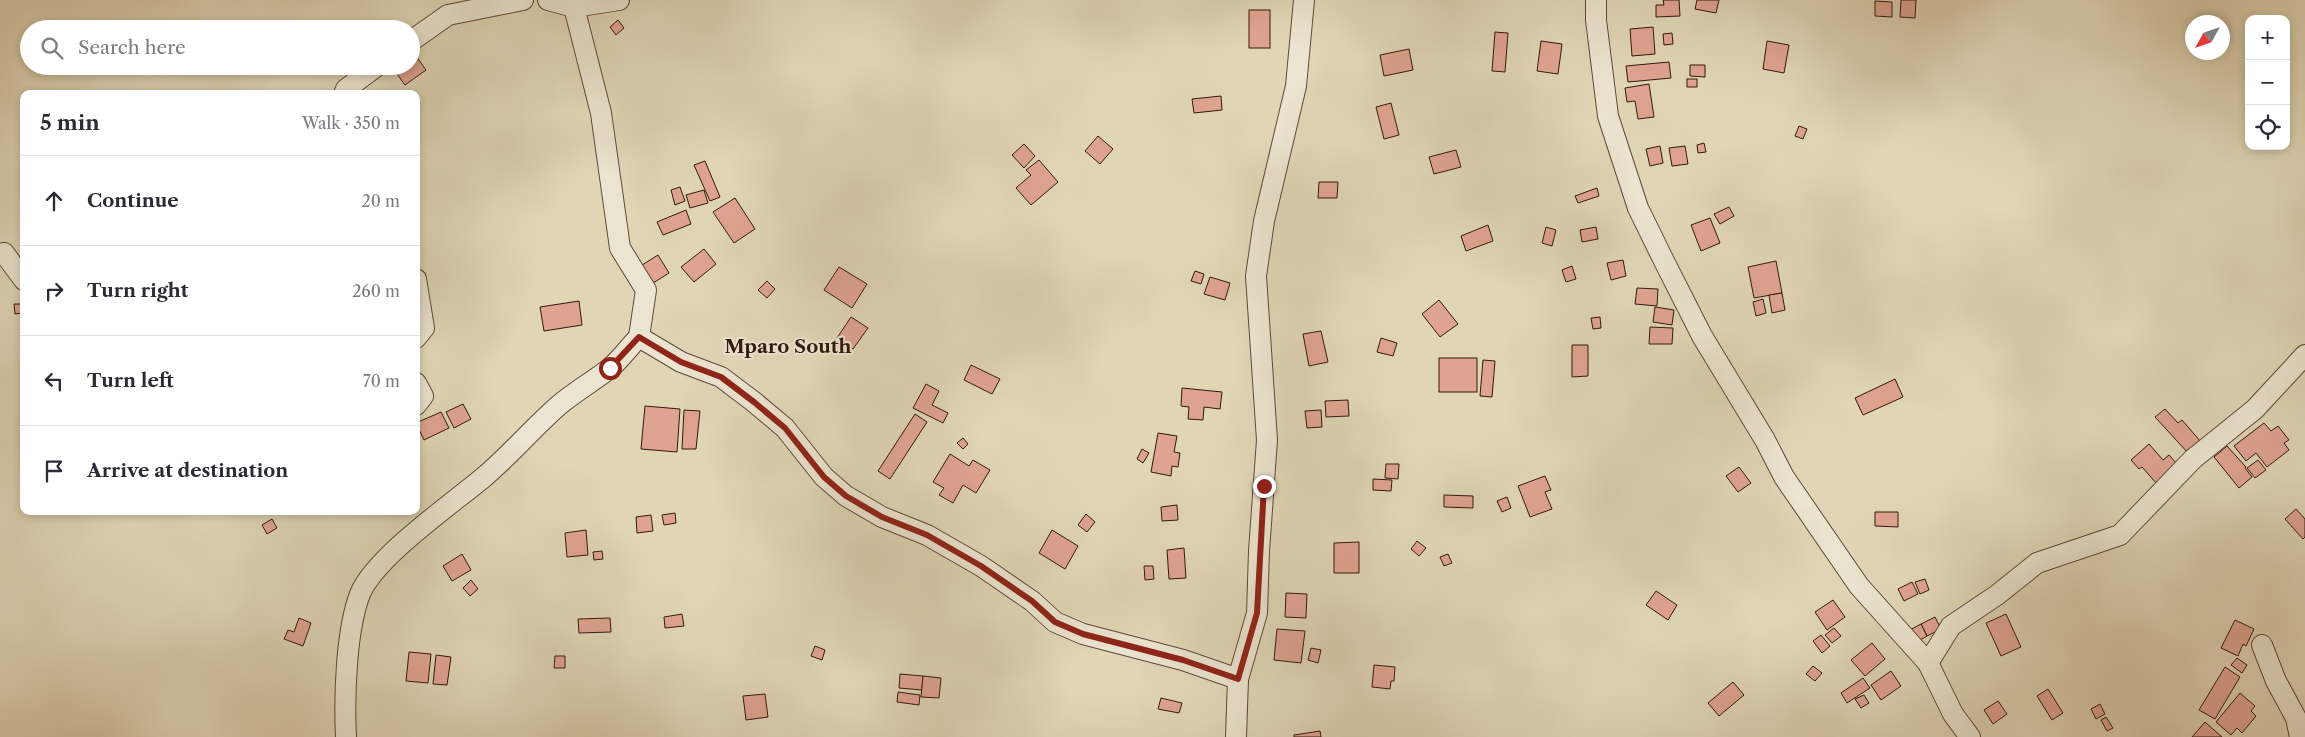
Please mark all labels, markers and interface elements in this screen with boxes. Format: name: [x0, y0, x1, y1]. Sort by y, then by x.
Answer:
north arrow: [2185, 15, 2230, 60]
map controls: [2245, 15, 2290, 150]
button: +: [2245, 15, 2290, 60]
search box: [20, 20, 420, 75]
icon: search: [38, 34, 66, 62]
text: Search here: [78, 36, 186, 59]
button: −: [2245, 60, 2290, 105]
button: locate: [2245, 105, 2290, 150]
text: 5 min: [40, 110, 100, 135]
text: Walk · 350 m: [302, 113, 400, 133]
icon: ahead: [40, 187, 68, 215]
text: Continue: [87, 189, 179, 212]
text: 20 m: [361, 191, 400, 211]
icon: right: [40, 277, 68, 305]
text: Turn right: [87, 279, 188, 302]
text: 260 m: [352, 281, 400, 301]
district label: Mparo South: [724, 335, 852, 358]
route start: [599, 357, 622, 380]
icon: left: [40, 367, 68, 395]
text: Turn left: [87, 369, 174, 392]
text: 70 m: [363, 371, 400, 391]
icon: arrive: [40, 457, 68, 485]
text: Arrive at destination: [87, 459, 288, 482]
route end: [1253, 475, 1276, 498]

